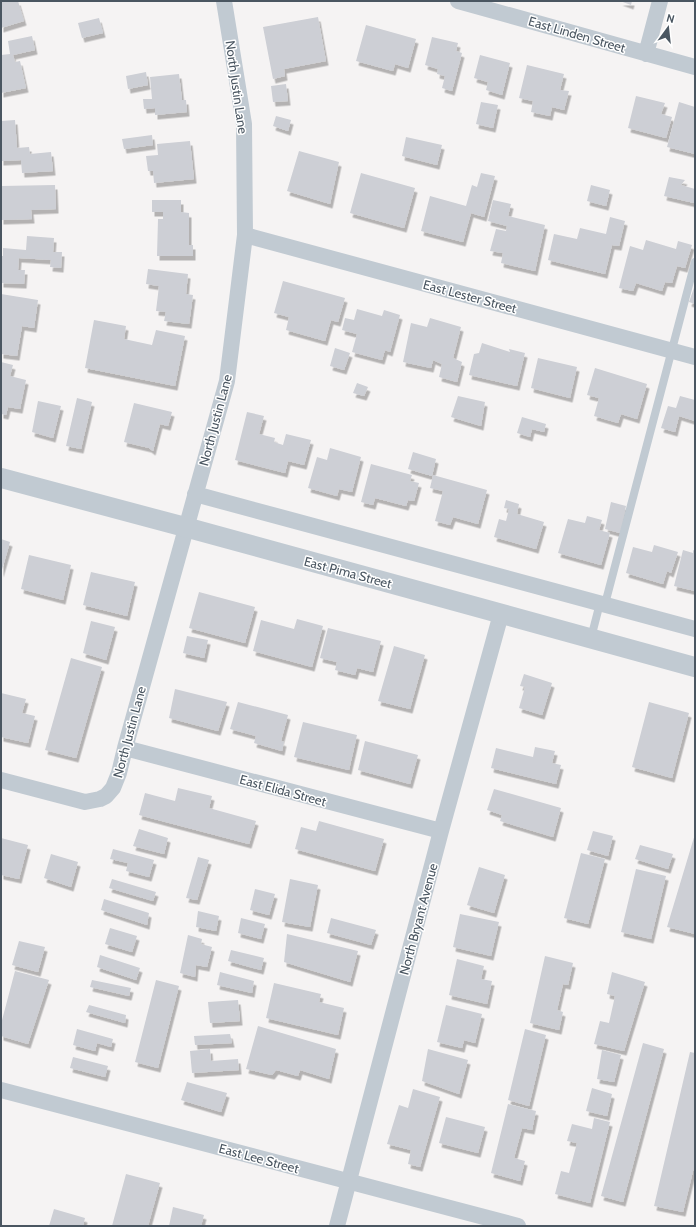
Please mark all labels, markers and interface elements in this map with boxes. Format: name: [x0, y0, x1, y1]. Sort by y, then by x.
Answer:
north arrow: [648, 8, 688, 48]
text: N: [665, 11, 676, 26]
street label: East Linden Street: [527, 13, 628, 56]
street label: North Justin Lane: [223, 39, 252, 135]
street label: East Lester Street: [422, 276, 519, 316]
street label: North Justin Lane: [195, 372, 235, 467]
street label: East Pima Street: [302, 553, 394, 592]
street label: North Justin Lane: [109, 684, 149, 779]
street label: East Elida Street: [238, 771, 329, 809]
street label: North Bryant Avenue: [395, 861, 441, 977]
street label: East Lee Street: [217, 1140, 301, 1177]

